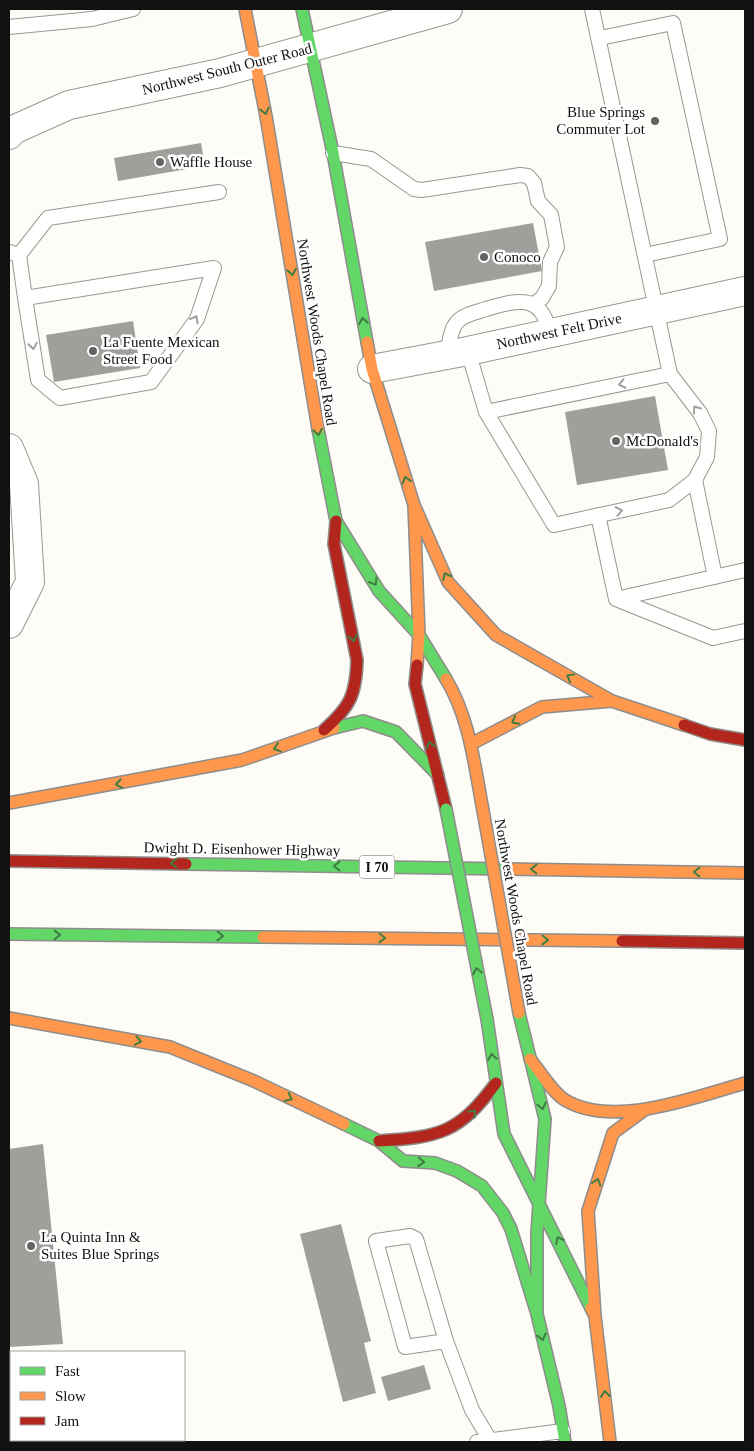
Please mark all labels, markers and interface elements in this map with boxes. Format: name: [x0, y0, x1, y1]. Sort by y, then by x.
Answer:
street label: Northwest South Outer Road: [140, 40, 314, 98]
place label: Blue Springs Commuter Lot: [556, 104, 646, 137]
one-way arrow: [259, 107, 270, 116]
marker: Blue Springs Commuter Lot: [649, 115, 661, 127]
place label: Waffle House: [170, 154, 253, 170]
marker: Waffle House: [154, 156, 166, 168]
street label: Northwest Woods Chapel Road: [294, 237, 340, 427]
place label: Conoco: [494, 249, 541, 265]
marker: Conoco: [478, 251, 490, 263]
one-way arrow: [286, 267, 296, 276]
street label: Northwest Felt Drive: [495, 310, 623, 352]
one-way arrow: [189, 316, 199, 325]
one-way arrow: [358, 316, 369, 325]
place label: La Fuente Mexican Street Food: [103, 334, 220, 367]
one-way arrow: [27, 342, 37, 350]
marker: La Fuente Mexican Street Food: [87, 345, 99, 357]
one-way arrow: [617, 378, 626, 389]
one-way arrow: [693, 405, 702, 415]
one-way arrow: [313, 428, 323, 436]
place label: McDonald's: [626, 433, 699, 449]
marker: McDonald's: [610, 435, 622, 447]
one-way arrow: [402, 477, 412, 485]
one-way arrow: [614, 506, 623, 517]
one-way arrow: [442, 572, 452, 581]
one-way arrow: [367, 577, 377, 586]
one-way arrow: [347, 633, 357, 642]
one-way arrow: [566, 673, 575, 683]
one-way arrow: [511, 715, 520, 725]
one-way arrow: [425, 740, 436, 749]
one-way arrow: [273, 742, 282, 752]
one-way arrow: [114, 778, 123, 788]
street label: Northwest Woods Chapel Road: [492, 818, 540, 1007]
street label: Dwight D. Eisenhower Highway: [144, 839, 341, 859]
road number: I 70: [360, 856, 394, 879]
one-way arrow: [170, 858, 178, 869]
one-way arrow: [332, 861, 340, 871]
one-way arrow: [530, 864, 538, 874]
one-way arrow: [692, 867, 700, 877]
one-way arrow: [54, 929, 62, 940]
one-way arrow: [216, 931, 224, 942]
one-way arrow: [379, 933, 387, 943]
one-way arrow: [542, 935, 549, 945]
one-way arrow: [473, 966, 483, 975]
one-way arrow: [133, 1035, 142, 1045]
one-way arrow: [488, 1053, 498, 1061]
one-way arrow: [284, 1092, 293, 1102]
one-way arrow: [536, 1102, 547, 1111]
one-way arrow: [467, 1110, 476, 1119]
one-way arrow: [417, 1156, 425, 1167]
one-way arrow: [591, 1178, 601, 1186]
place label: La Quinta Inn & Suites Blue Springs: [41, 1229, 160, 1262]
one-way arrow: [555, 1236, 565, 1245]
marker: La Quinta Inn & Suites Blue Springs: [25, 1240, 37, 1252]
one-way arrow: [537, 1333, 547, 1341]
legend: [10, 1351, 185, 1441]
text: Fast: [55, 1363, 81, 1379]
text: Slow: [55, 1388, 86, 1404]
one-way arrow: [600, 1390, 611, 1398]
text: Jam: [55, 1413, 79, 1429]

